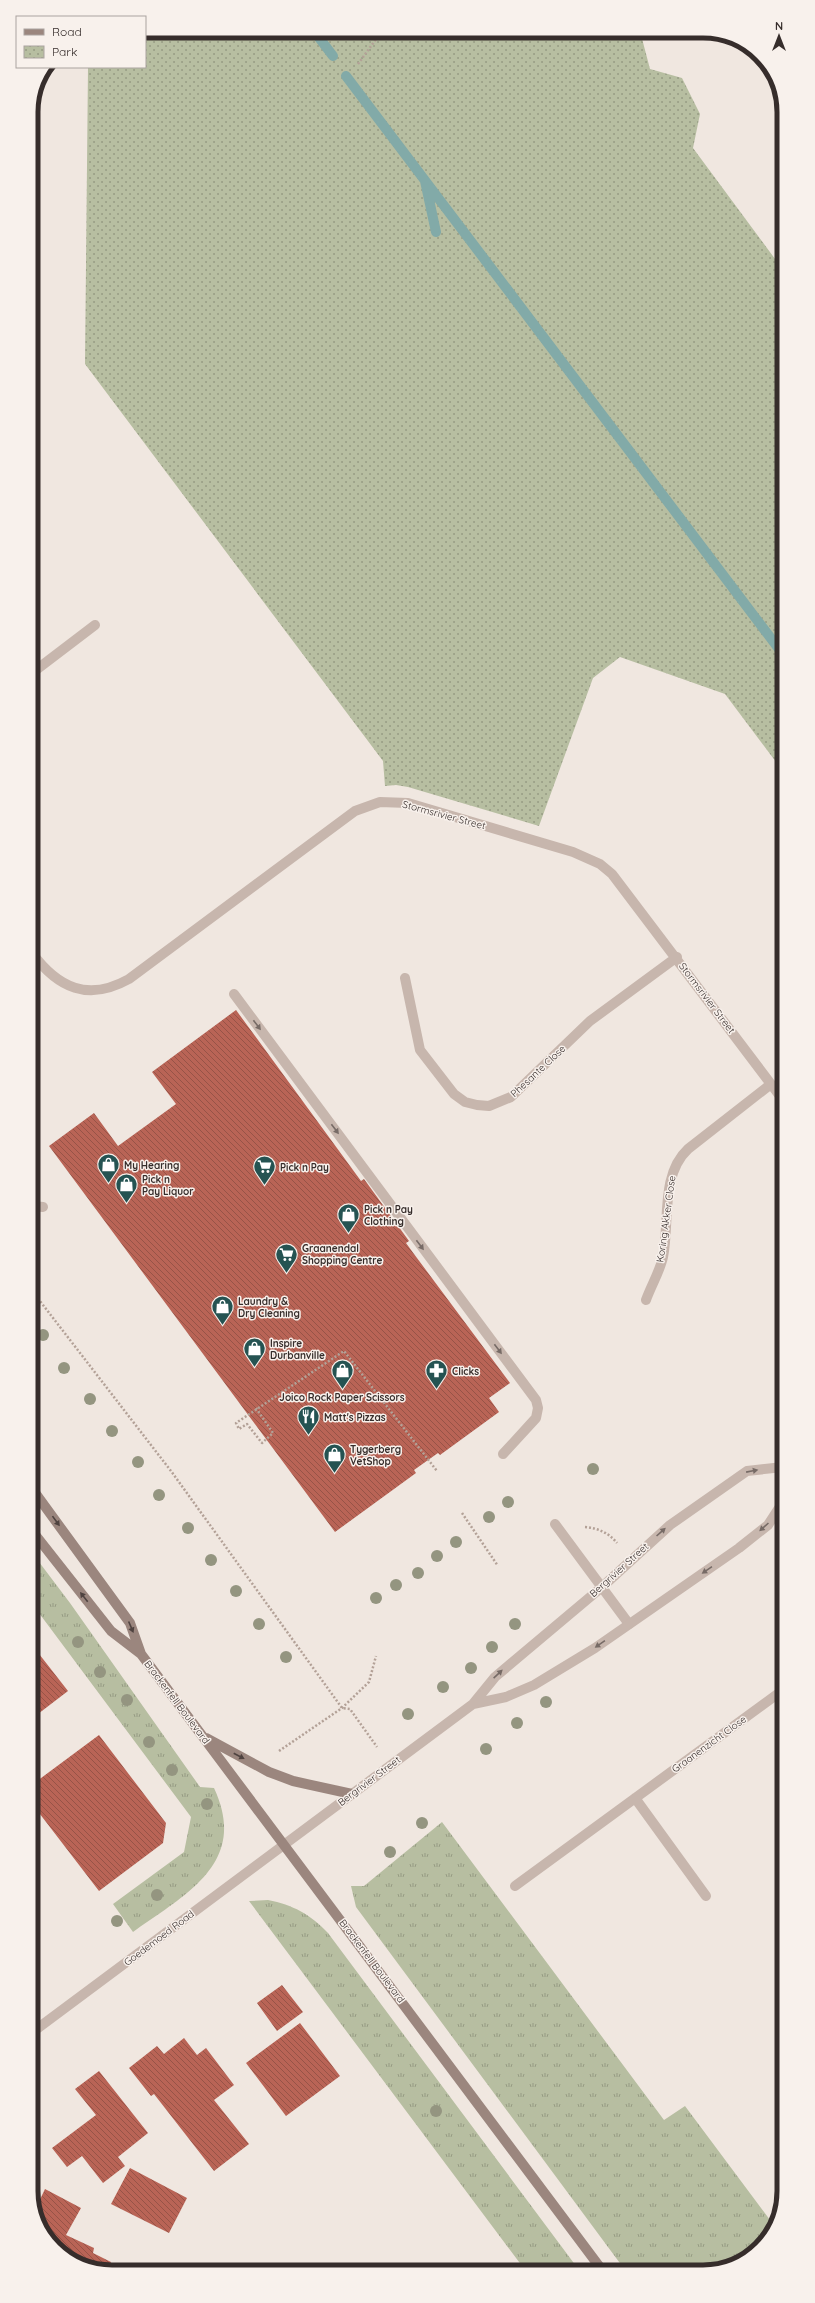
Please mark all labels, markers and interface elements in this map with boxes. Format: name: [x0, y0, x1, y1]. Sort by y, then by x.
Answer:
legend: [16, 16, 146, 68]
north arrow: [759, 16, 799, 56]
text: N: [775, 19, 783, 33]
text: Road: [52, 24, 82, 39]
text: Park: [52, 44, 77, 59]
street label: Stormsrivier Street: [401, 798, 488, 833]
street label: Stormsrivier Street: [676, 960, 738, 1037]
one-way arrow: [253, 1020, 261, 1030]
street label: Phesante Close: [508, 1042, 569, 1100]
one-way arrow: [330, 1124, 339, 1135]
shop icon: My Hearing: [96, 1152, 122, 1185]
supermarket icon: Pick n Pay: [252, 1154, 278, 1187]
place label: My Hearing: [124, 1159, 179, 1172]
place label: Pick n Pay: [280, 1161, 329, 1174]
shop icon: Pick n Pay Liquor: [113, 1172, 139, 1205]
place label: Pick n Pay Liquor: [142, 1173, 194, 1198]
street label: Koring Akker Close: [653, 1174, 679, 1263]
shop icon: Pick n Pay Clothing: [336, 1202, 362, 1235]
place label: Pick n Pay Clothing: [364, 1203, 413, 1228]
one-way arrow: [416, 1240, 424, 1250]
supermarket icon: Graanendal Shopping Centre: [273, 1241, 299, 1274]
place label: Graanendal Shopping Centre: [302, 1242, 382, 1267]
shop icon: Laundry & Dry Cleaning: [209, 1294, 235, 1327]
place label: Laundry & Dry Cleaning: [238, 1295, 300, 1320]
shop icon: Inspire Durbanville: [241, 1336, 267, 1369]
place label: Inspire Durbanville: [270, 1337, 325, 1362]
one-way arrow: [494, 1344, 502, 1355]
shop icon: Joico Rock Paper Scissors: [329, 1358, 355, 1391]
pharmacy icon: Clicks: [423, 1358, 449, 1391]
place label: Clicks: [452, 1365, 479, 1378]
place label: Joico Rock Paper Scissors: [279, 1391, 405, 1404]
restaurant icon: Matt's Pizzas: [295, 1404, 321, 1437]
place label: Matt's Pizzas: [324, 1411, 386, 1424]
shop icon: Tygerberg VetShop: [322, 1442, 348, 1475]
place label: Tygerberg VetShop: [350, 1443, 401, 1468]
one-way arrow: [746, 1468, 758, 1474]
one-way arrow: [52, 1516, 60, 1526]
one-way arrow: [759, 1523, 769, 1532]
one-way arrow: [656, 1527, 666, 1537]
street label: Bergrivier Street: [587, 1540, 652, 1600]
one-way arrow: [702, 1566, 712, 1574]
one-way arrow: [80, 1592, 89, 1602]
one-way arrow: [128, 1621, 135, 1633]
one-way arrow: [595, 1640, 606, 1648]
street label: Brackenfell Boulevard: [141, 1658, 213, 1746]
one-way arrow: [493, 1669, 503, 1679]
street label: Graanenzicht Close: [669, 1712, 749, 1775]
one-way arrow: [233, 1752, 245, 1759]
street label: Bergrivier Street: [335, 1753, 403, 1809]
street label: Goedemoed Road: [121, 1907, 197, 1969]
street label: Brackenfell Boulevard: [336, 1917, 408, 2005]

